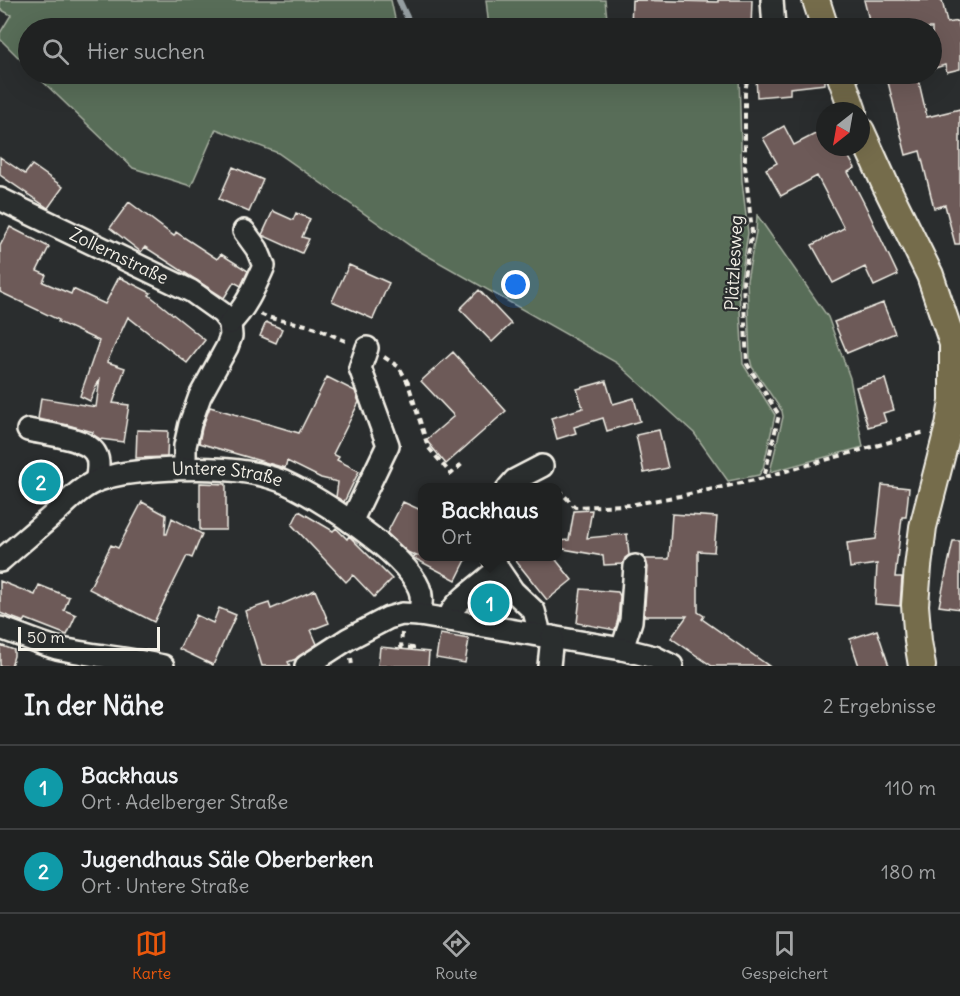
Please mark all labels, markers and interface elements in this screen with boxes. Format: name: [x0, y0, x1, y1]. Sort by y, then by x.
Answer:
search box: [18, 18, 942, 84]
icon: search: [39, 35, 72, 68]
text: Hier suchen: [87, 37, 205, 65]
north arrow: [816, 102, 870, 156]
street label: Plätzlesweg: [720, 215, 747, 311]
street label: Zollernstraße: [66, 222, 172, 289]
your location: [501, 270, 530, 299]
street label: Untere Straße: [171, 457, 286, 491]
pin: 2: [22, 460, 60, 504]
popup: [418, 483, 562, 561]
text: Backhaus: [441, 496, 539, 524]
text: Ort: [441, 524, 472, 549]
pin: 1: [470, 580, 510, 626]
scale bar: [18, 624, 160, 652]
text: 50 m: [27, 627, 65, 647]
text: In der Nähe: [24, 689, 164, 722]
text: 2 Ergebnisse: [823, 693, 936, 718]
text: Backhaus: [81, 761, 178, 789]
text: 1: [40, 775, 47, 800]
text: 110 m: [885, 775, 936, 800]
text: Ort · Adelberger Straße: [81, 789, 288, 814]
text: Jugendhaus Säle Oberberken: [81, 845, 373, 873]
text: 2: [38, 859, 49, 884]
text: 180 m: [881, 859, 936, 884]
text: Ort · Untere Straße: [81, 873, 249, 898]
tab: Karte: [132, 927, 171, 983]
tab: Route: [435, 927, 477, 983]
tab: Gespeichert: [741, 927, 828, 983]

